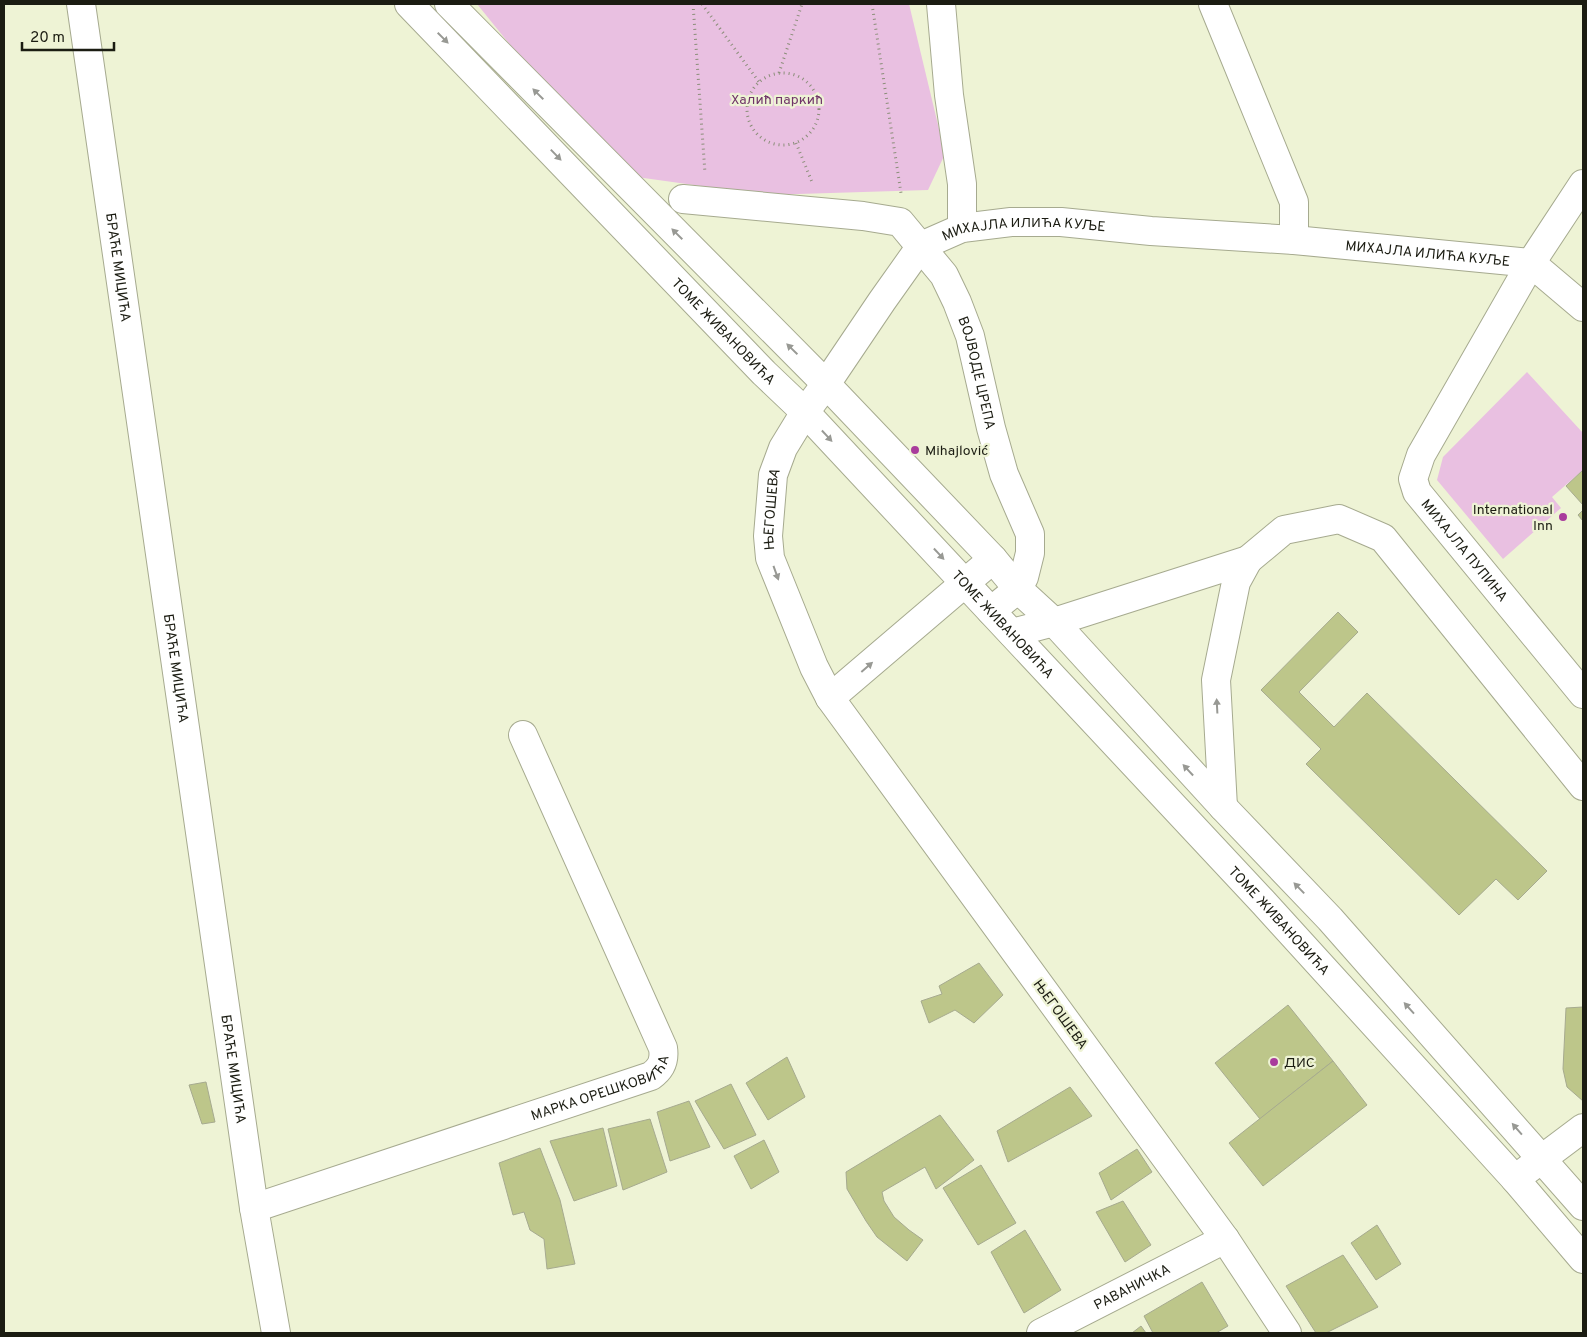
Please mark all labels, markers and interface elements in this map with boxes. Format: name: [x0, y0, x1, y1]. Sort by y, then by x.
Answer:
scale bar: [22, 20, 115, 52]
text: 20 m: [30, 29, 65, 48]
one-way arrow: [437, 32, 449, 44]
one-way arrow: [532, 88, 544, 100]
park label: Халић паркић: [731, 92, 823, 109]
one-way arrow: [550, 149, 562, 161]
street label: БРАЋЕ МИЦИЋА: [101, 212, 134, 323]
street label: МИХАЈЛА ИЛИЋА КУЉЕ: [940, 215, 1106, 246]
one-way arrow: [672, 228, 684, 240]
street label: МИХАЈЛА ИЛИЋА КУЉЕ: [1344, 238, 1511, 271]
street label: ТОМЕ ЖИВАНОВИЋА: [667, 275, 778, 389]
street label: ВОЈВОДЕ ЦРЕПА: [953, 314, 998, 431]
one-way arrow: [786, 343, 798, 355]
one-way arrow: [821, 429, 833, 441]
place label: Mihajlović: [925, 443, 988, 460]
marker: Mihajlović: [909, 444, 921, 456]
street label: ЊЕГОШЕВА: [761, 466, 785, 551]
street label: МИХАЈЛА ПУПИНА: [1417, 496, 1511, 606]
place label: International Inn: [1473, 502, 1553, 535]
marker: International Inn: [1557, 511, 1569, 523]
one-way arrow: [933, 548, 945, 560]
one-way arrow: [773, 566, 780, 581]
street label: ТОМЕ ЖИВАНОВИЋА: [948, 568, 1057, 683]
street label: БРАЋЕ МИЦИЋА: [159, 613, 191, 724]
one-way arrow: [860, 661, 873, 672]
one-way arrow: [1213, 698, 1221, 714]
one-way arrow: [1182, 764, 1194, 776]
street label: ТОМЕ ЖИВАНОВИЋА: [1224, 863, 1332, 979]
one-way arrow: [1294, 882, 1306, 894]
street label: ЊЕГОШЕВА: [1029, 977, 1091, 1053]
one-way arrow: [1403, 1002, 1415, 1014]
street label: БРАЋЕ МИЦИЋА: [216, 1014, 249, 1125]
street label: МАРКА ОРЕШКОВИЋА: [529, 1054, 674, 1125]
place label: ДИС: [1284, 1055, 1315, 1072]
marker: ДИС: [1268, 1056, 1280, 1068]
one-way arrow: [1511, 1124, 1523, 1136]
street label: РАВАНИЧКА: [1091, 1261, 1174, 1315]

